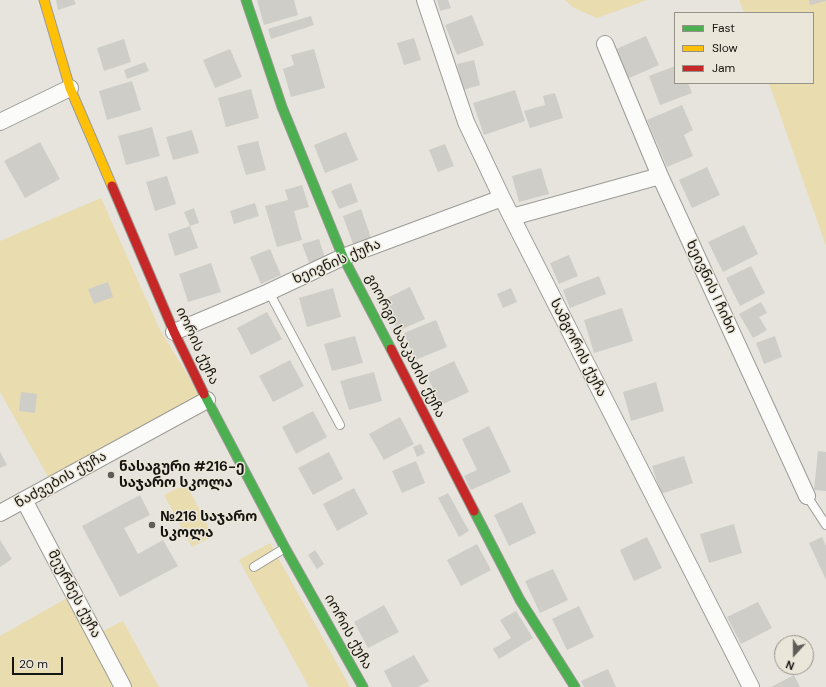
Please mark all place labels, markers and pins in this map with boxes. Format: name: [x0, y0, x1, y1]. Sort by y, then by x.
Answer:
place label: ნასაგური #216-ე საჯარო სკოლა: [119, 459, 245, 492]
marker: ნასაგური #216-ე საჯარო სკოლა: [106, 470, 116, 480]
place label: №216 საჯარო სკოლა: [160, 509, 257, 542]
marker: №216 საჯარო სკოლა: [147, 520, 157, 530]

